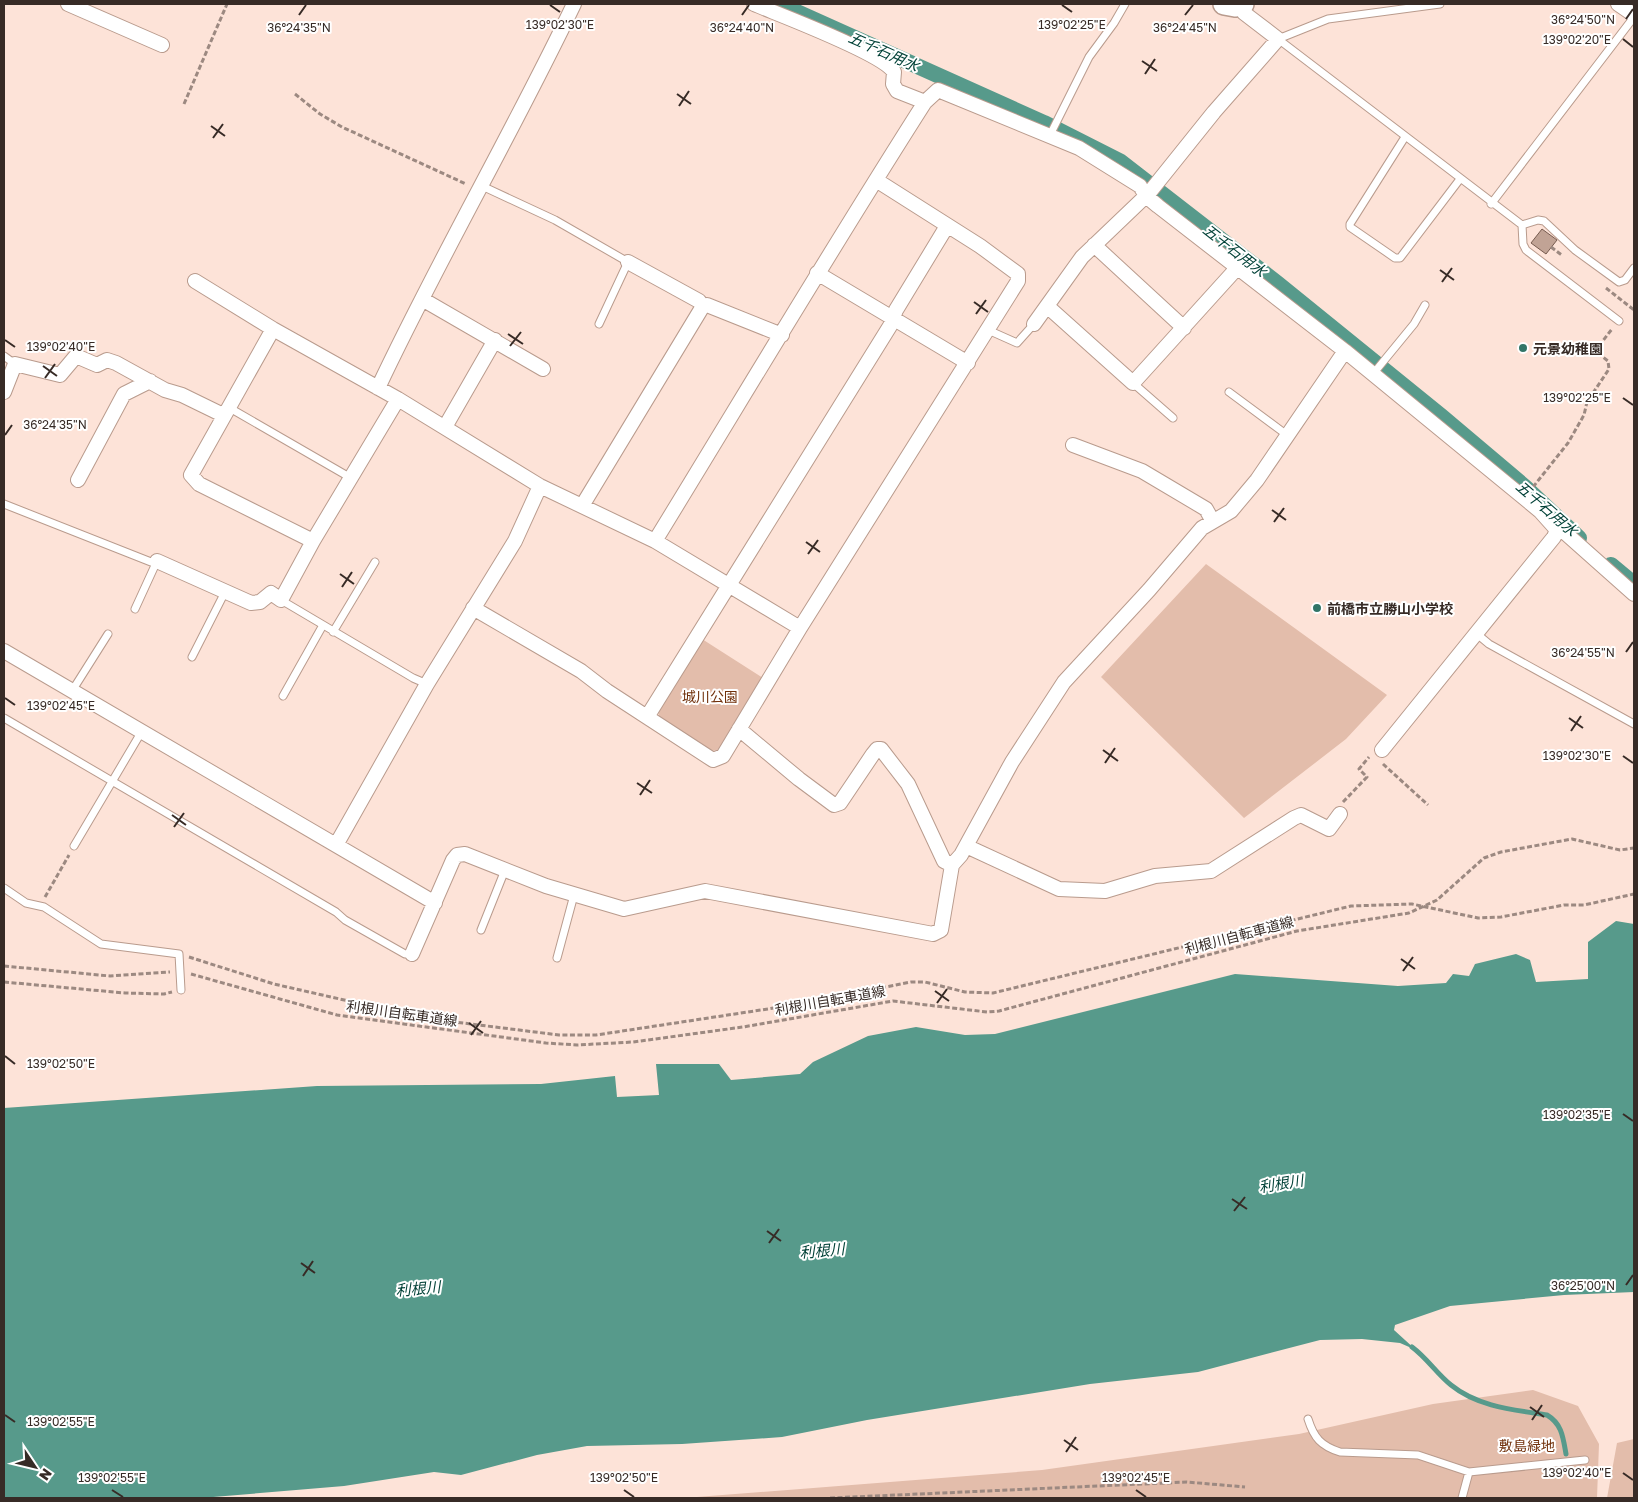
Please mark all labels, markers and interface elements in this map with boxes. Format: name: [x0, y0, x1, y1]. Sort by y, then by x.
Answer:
text: 36°24'50"N: [1551, 12, 1615, 27]
text: 139°02'30"E: [526, 17, 594, 32]
text: 139°02'25"E: [1038, 17, 1106, 32]
text: 36°24'35"N: [267, 20, 331, 35]
text: 36°24'40"N: [710, 20, 774, 35]
text: 36°24'45"N: [1153, 20, 1217, 35]
water label: 五千石用水: [846, 28, 924, 75]
text: 139°02'20"E: [1543, 32, 1611, 47]
water label: 五千石用水: [1200, 220, 1272, 281]
text: 139°02'40"E: [27, 339, 95, 354]
place label: 元景幼稚園: [1533, 340, 1603, 357]
marker: 元景幼稚園: [1517, 342, 1529, 354]
text: 139°02'25"E: [1543, 390, 1611, 405]
text: 36°24'35"N: [23, 417, 87, 432]
water label: 五千石用水: [1513, 477, 1583, 541]
place label: 前橋市立勝山小学校: [1327, 600, 1453, 617]
marker: 前橋市立勝山小学校: [1311, 602, 1323, 614]
text: 36°24'55"N: [1551, 645, 1615, 660]
park label: 城川公園: [682, 688, 738, 705]
text: 139°02'45"E: [27, 698, 95, 713]
text: 139°02'30"E: [1543, 748, 1611, 763]
street label: 利根川自転車道線: [1183, 912, 1295, 958]
street label: 利根川自転車道線: [773, 982, 887, 1018]
street label: 利根川自転車道線: [345, 997, 459, 1029]
text: 139°02'50"E: [27, 1056, 95, 1071]
text: 139°02'35"E: [1543, 1107, 1611, 1122]
water label: 利根川: [1257, 1170, 1307, 1195]
water label: 利根川: [799, 1239, 847, 1261]
water label: 利根川: [395, 1277, 443, 1299]
text: 36°25'00"N: [1551, 1278, 1615, 1293]
text: 139°02'55"E: [27, 1414, 95, 1429]
park label: 敷島緑地: [1499, 1437, 1555, 1454]
north arrow: [10, 1442, 60, 1492]
text: 139°02'40"E: [1543, 1465, 1611, 1480]
text: N: [36, 1466, 56, 1484]
text: 139°02'55"E: [78, 1470, 146, 1485]
text: 139°02'50"E: [590, 1470, 658, 1485]
text: 139°02'45"E: [1102, 1470, 1170, 1485]

